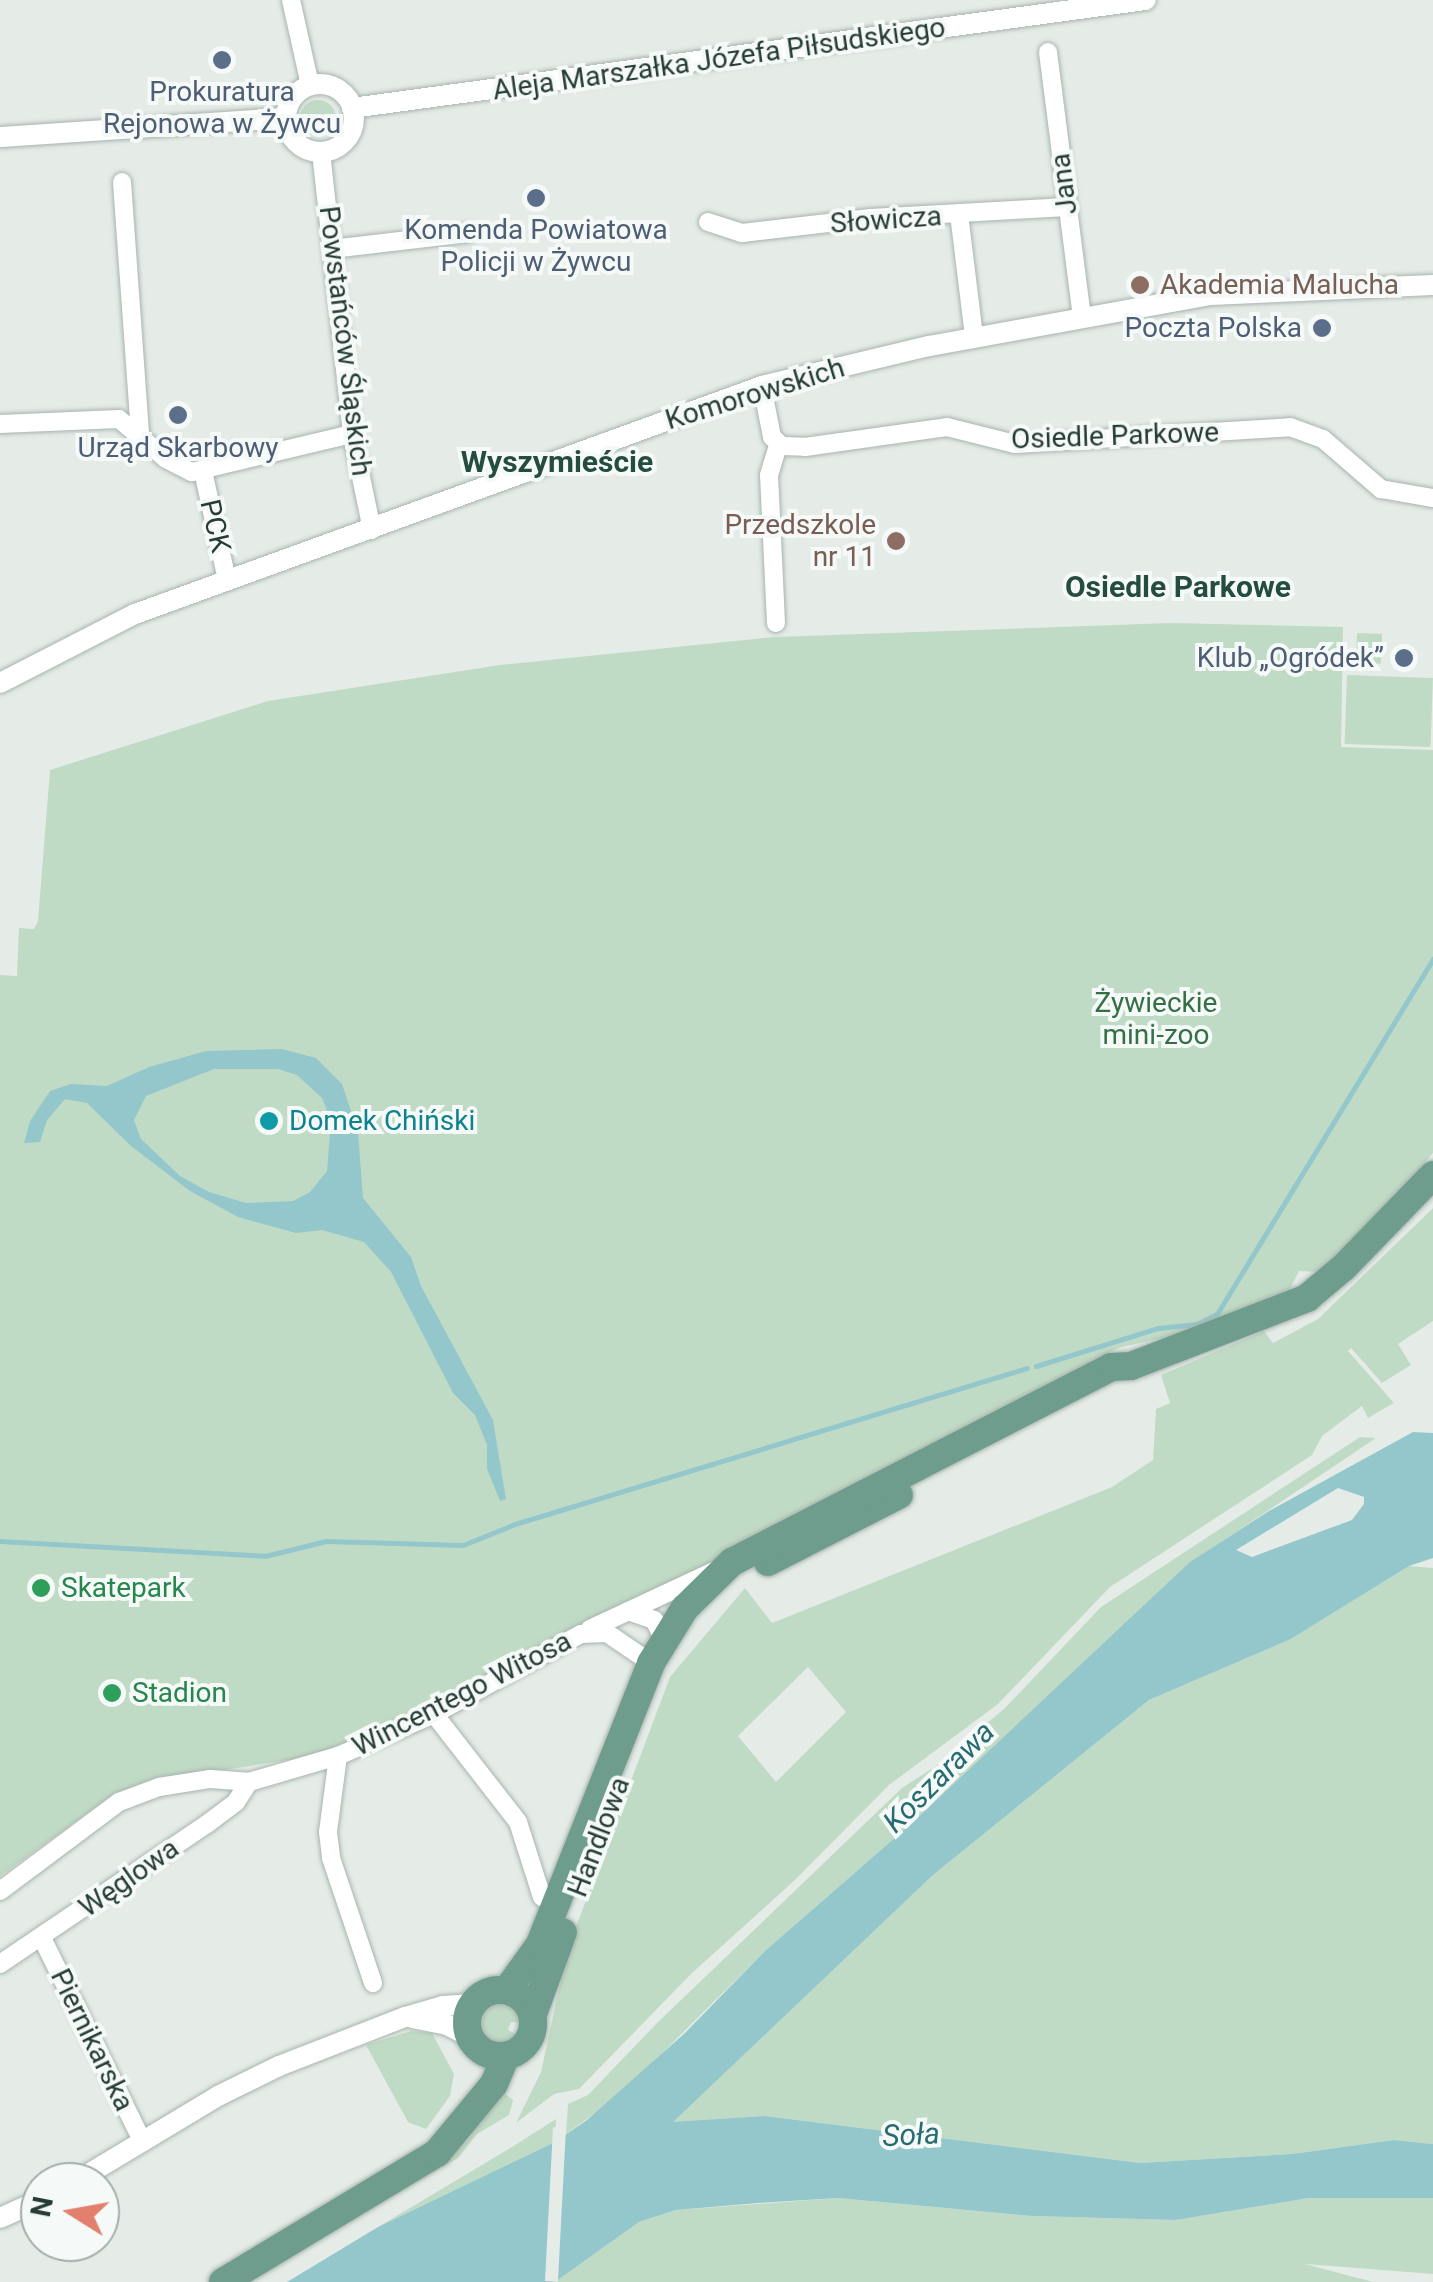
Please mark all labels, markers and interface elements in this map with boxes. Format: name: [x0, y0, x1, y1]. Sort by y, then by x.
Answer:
street label: Aleja Marszałka Józefa Piłsudskiego: [490, 11, 948, 107]
marker: Prokuratura Rejonowa w Żywcu: [211, 49, 233, 71]
place label: Prokuratura Rejonowa w Żywcu: [103, 75, 341, 141]
street label: Jana: [1044, 151, 1084, 217]
marker: Komenda Powiatowa Policji w Żywcu: [525, 187, 547, 209]
street label: Słowicza: [829, 199, 943, 241]
street label: Powstańców Śląskich: [312, 204, 378, 478]
place label: Komenda Powiatowa Policji w Żywcu: [404, 213, 668, 279]
place label: Akademia Malucha: [1160, 268, 1399, 302]
marker: Akademia Malucha: [1129, 274, 1151, 296]
place label: Poczta Polska: [1125, 311, 1302, 345]
marker: Poczta Polska: [1311, 317, 1333, 339]
street label: Komorowskich: [661, 351, 849, 437]
marker: Urząd Skarbowy: [167, 404, 189, 426]
street label: Osiedle Parkowe: [1010, 416, 1220, 456]
place label: Urząd Skarbowy: [77, 431, 279, 465]
district label: Wyszymieście: [461, 444, 653, 480]
street label: PCK: [193, 496, 237, 556]
place label: Przedszkole nr 11: [724, 508, 876, 574]
marker: Przedszkole nr 11: [885, 530, 907, 552]
district label: Osiedle Parkowe: [1065, 569, 1291, 605]
place label: Klub „Ogródek”: [1197, 641, 1384, 675]
marker: Klub „Ogródek”: [1393, 647, 1415, 669]
park label: Żywieckie mini-zoo: [1095, 986, 1217, 1052]
place label: Domek Chiński: [289, 1104, 475, 1138]
marker: Domek Chiński: [258, 1110, 280, 1132]
place label: Skatepark: [61, 1571, 186, 1605]
marker: Skatepark: [30, 1577, 52, 1599]
street label: Wincentego Witosa: [347, 1624, 577, 1764]
place label: Stadion: [132, 1676, 227, 1710]
marker: Stadion: [101, 1682, 123, 1704]
water label: Koszarawa: [876, 1714, 1002, 1840]
street label: Handlowa: [561, 1772, 637, 1902]
street label: Węglowa: [73, 1832, 185, 1924]
street label: Piernikarska: [43, 1963, 141, 2117]
water label: Soła: [881, 2116, 941, 2154]
north arrow: [20, 2162, 120, 2262]
text: N: [24, 2194, 60, 2219]

